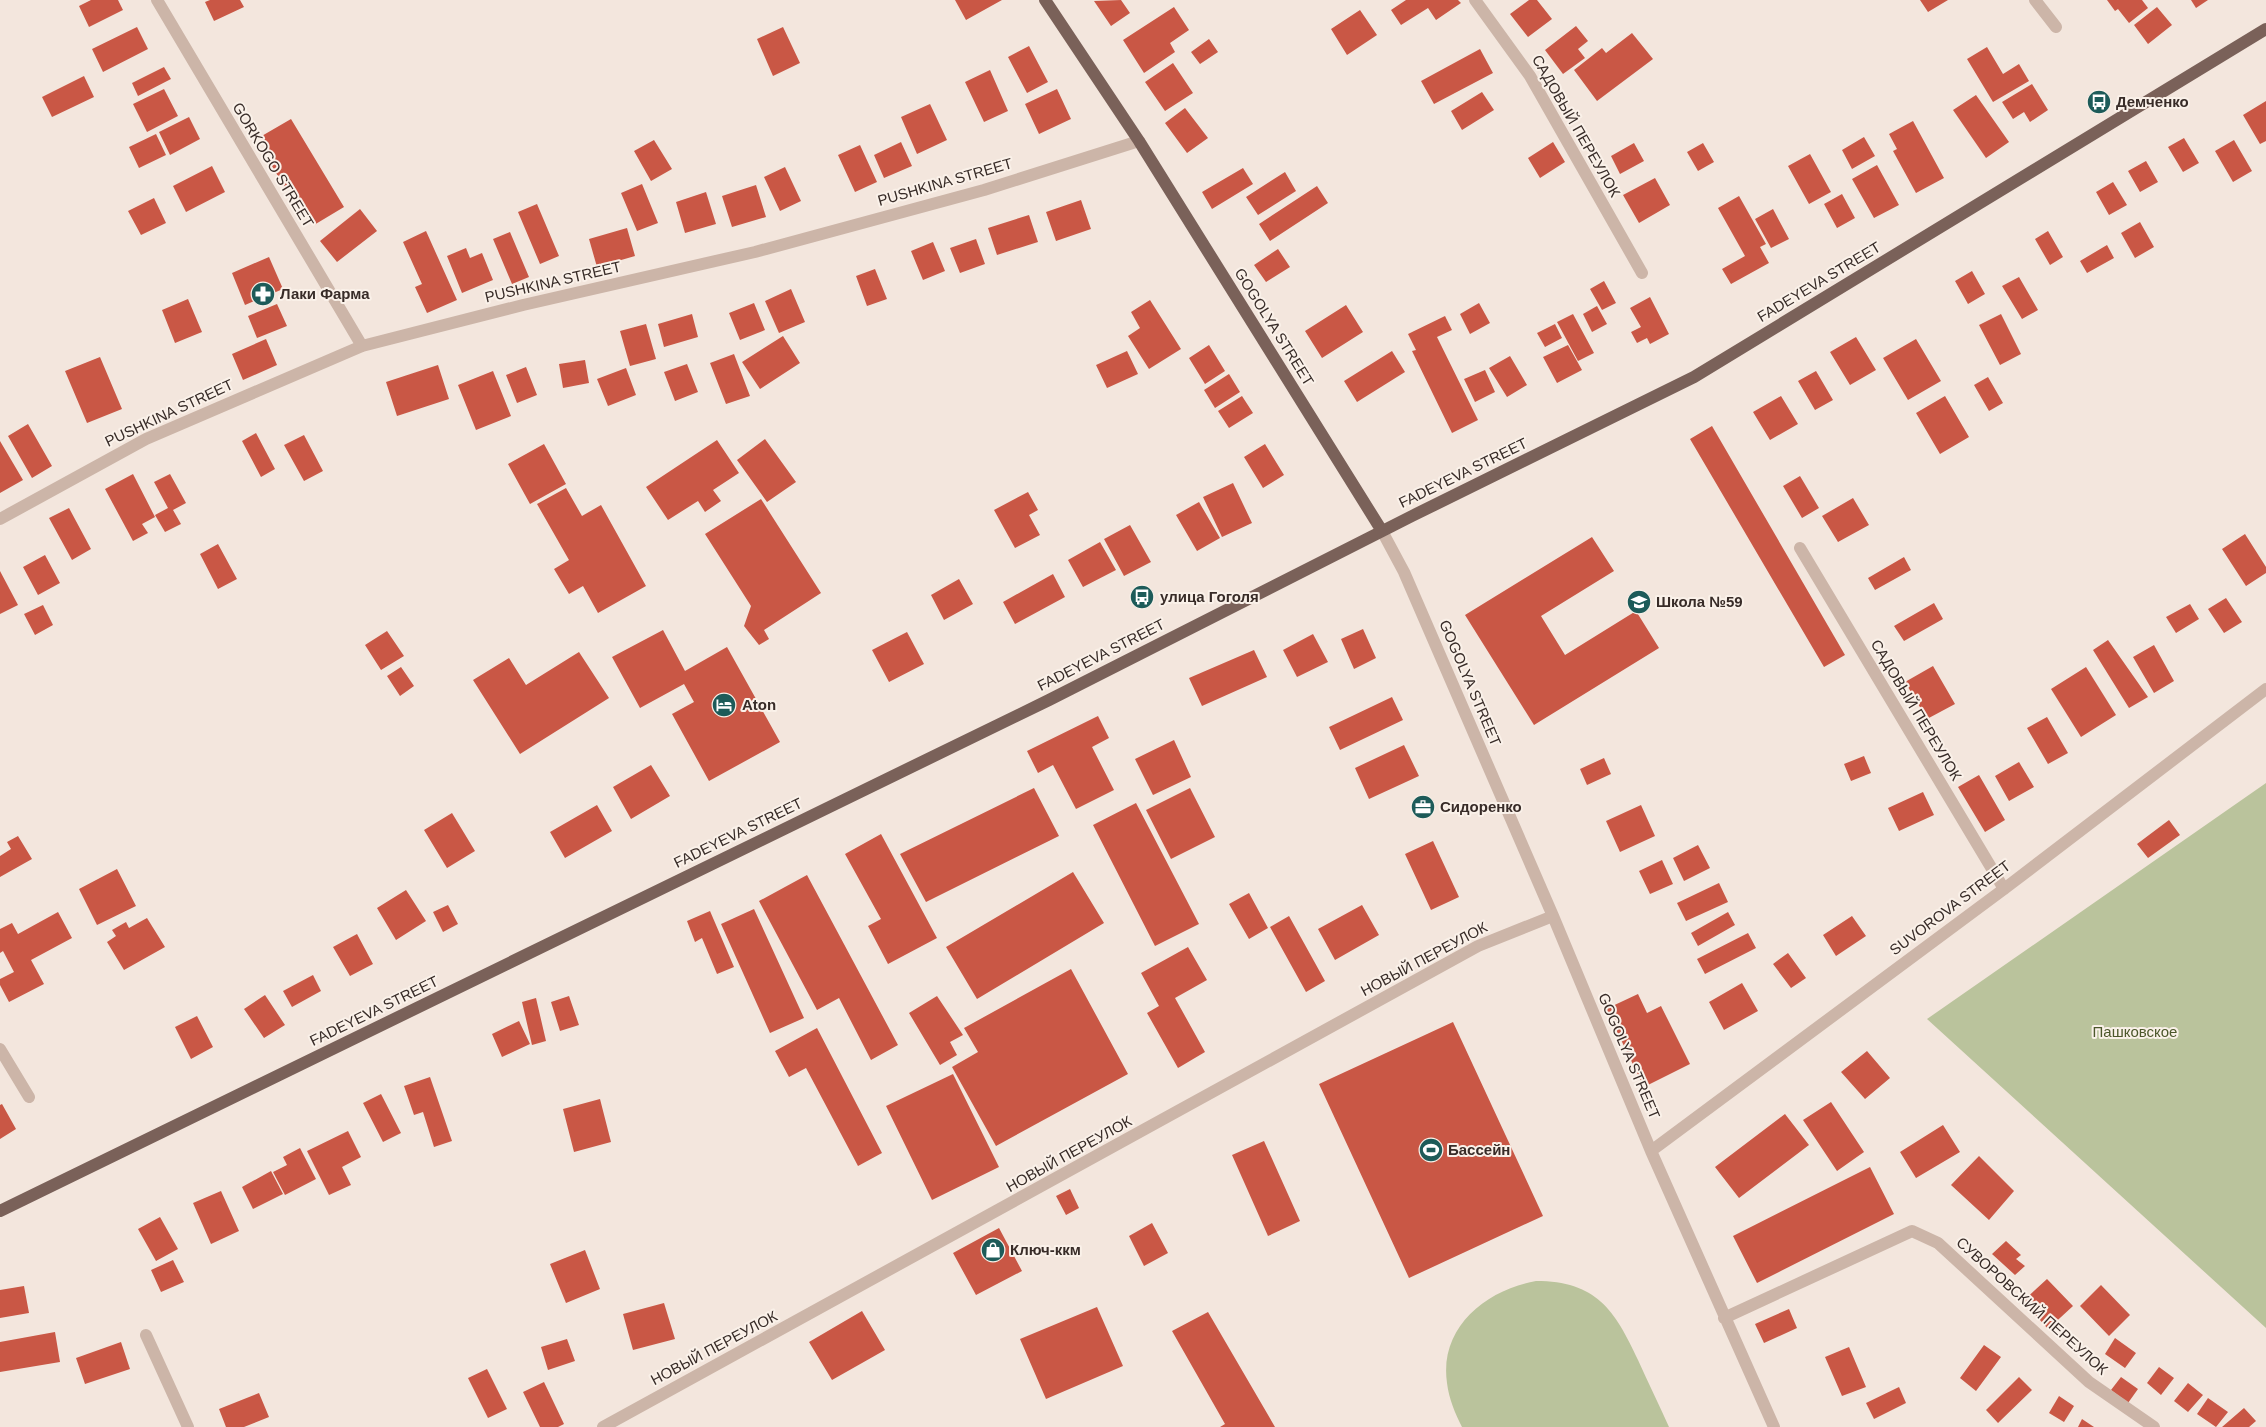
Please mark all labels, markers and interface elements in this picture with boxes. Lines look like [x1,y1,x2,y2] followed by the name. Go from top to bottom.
[1529,52,1624,200] street label: САДОВЫЙ ПЕРЕУЛОК
[2086,89,2112,115] bus stop icon: Демченко
[2116,93,2189,110] place label: Демченко
[229,99,317,230] street label: GORKOGO STREET
[876,154,1014,209] street label: PUSHKINA STREET
[1754,238,1883,325] street label: FADEYEVA STREET
[483,258,623,305] street label: PUSHKINA STREET
[1231,265,1317,389] street label: GOGOLYA STREET
[250,281,276,307] pharmacy icon: Лаки Фарма
[280,285,370,302] place label: Лаки Фарма
[102,375,235,450] street label: PUSHKINA STREET
[1396,434,1530,511] street label: FADEYEVA STREET
[1129,584,1155,610] bus stop icon: улица Гоголя
[1160,588,1259,605] place label: улица Гоголя
[1626,589,1652,615] school or university icon: Школа №59
[1656,593,1743,610] place label: Школа №59
[1034,615,1167,694] street label: FADEYEVA STREET
[1436,617,1505,748] street label: GOGOLYA STREET
[1868,636,1965,783] street label: САДОВЫЙ ПЕРЕУЛОК
[711,692,737,718] hotel icon: Aton
[742,696,776,713] place label: Aton
[671,794,805,871] street label: FADEYEVA STREET
[1410,794,1436,820] office icon: Сидоренко
[1440,798,1522,815] place label: Сидоренко
[1886,857,2013,958] street label: SUVOROVA STREET
[1358,918,1490,999] street label: НОВЫЙ ПЕРЕУЛОК
[307,972,441,1049] street label: FADEYEVA STREET
[1595,990,1664,1121] street label: GOGOLYA STREET
[2093,1023,2177,1040] park label: Пашковское
[1003,1112,1135,1195] street label: НОВЫЙ ПЕРЕУЛОК
[1418,1137,1444,1163] sports icon: Бассейн
[1448,1141,1510,1158] place label: Бассейн
[1953,1233,2112,1378] street label: СУВОРОВСКИЙ ПЕРЕУЛОК
[980,1237,1006,1263] shop icon: Ключ-ккм
[1010,1241,1081,1258] place label: Ключ-ккм
[648,1307,780,1388] street label: НОВЫЙ ПЕРЕУЛОК

